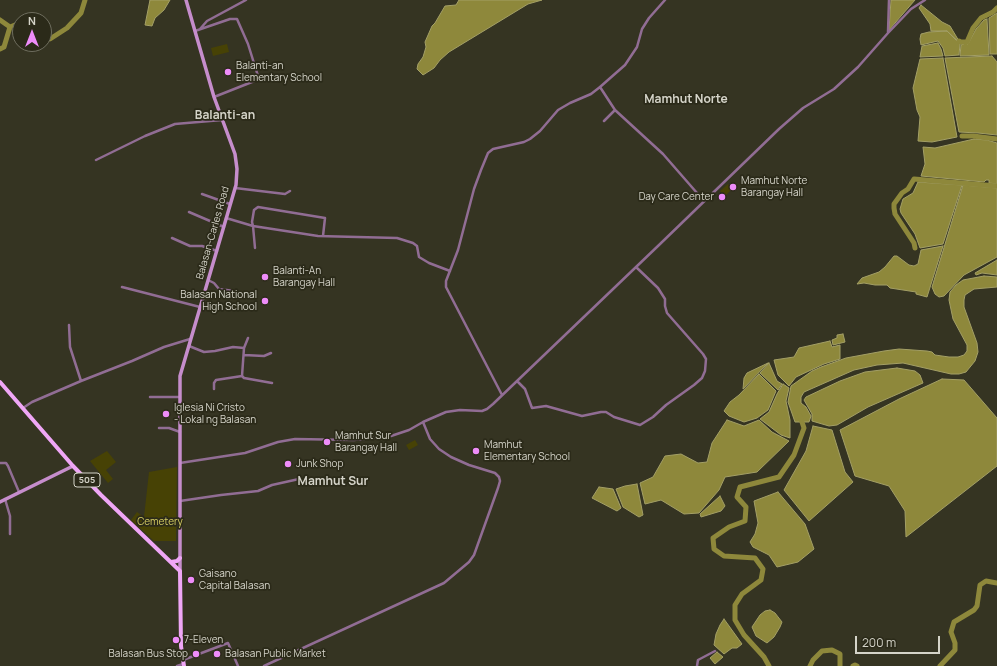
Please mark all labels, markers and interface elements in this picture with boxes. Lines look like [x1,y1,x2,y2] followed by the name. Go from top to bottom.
[12,12,52,52] north arrow
[28,13,36,28] text: N
[236,60,322,84] place label: Balanti-an Elementary School
[223,67,233,77] marker: Balanti-an Elementary School
[644,93,728,107] district label: Mamhut Norte
[195,109,255,123] district label: Balanti-an
[741,175,807,198] place label: Mamhut Norte Barangay Hall
[728,182,738,192] marker: Mamhut Norte Barangay Hall
[194,185,232,281] street label: Balasan-Carles Road
[639,191,714,203] place label: Day Care Center
[717,192,727,202] marker: Day Care Center
[273,265,335,288] place label: Balanti-An Barangay Hall
[260,272,270,282] marker: Balanti-An Barangay Hall
[180,289,257,312] place label: Balasan National High School
[260,296,270,306] marker: Balasan National High School
[174,402,256,426] place label: Iglesia Ni Cristo - Lokal ng Balasan
[161,409,171,419] marker: Iglesia Ni Cristo - Lokal ng Balasan
[335,430,397,454] place label: Mamhut Sur Barangay Hall
[322,437,332,447] marker: Mamhut Sur Barangay Hall
[484,439,570,462] place label: Mamhut Elementary School
[471,446,481,456] marker: Mamhut Elementary School
[296,458,343,470] place label: Junk Shop
[283,459,293,469] marker: Junk Shop
[74,473,100,487] road number: 505
[298,475,368,489] district label: Mamhut Sur
[137,516,183,528] park label: Cemetery
[199,568,270,592] place label: Gaisano Capital Balasan
[186,575,196,585] marker: Gaisano Capital Balasan
[857,628,942,654] scale bar
[184,634,223,646] place label: 7-Eleven
[862,634,896,651] text: 200 m
[171,635,181,645] marker: 7-Eleven
[109,648,188,660] place label: Balasan Bus Stop
[225,648,326,660] place label: Balasan Public Market
[191,649,201,659] marker: Balasan Bus Stop
[212,649,222,659] marker: Balasan Public Market

